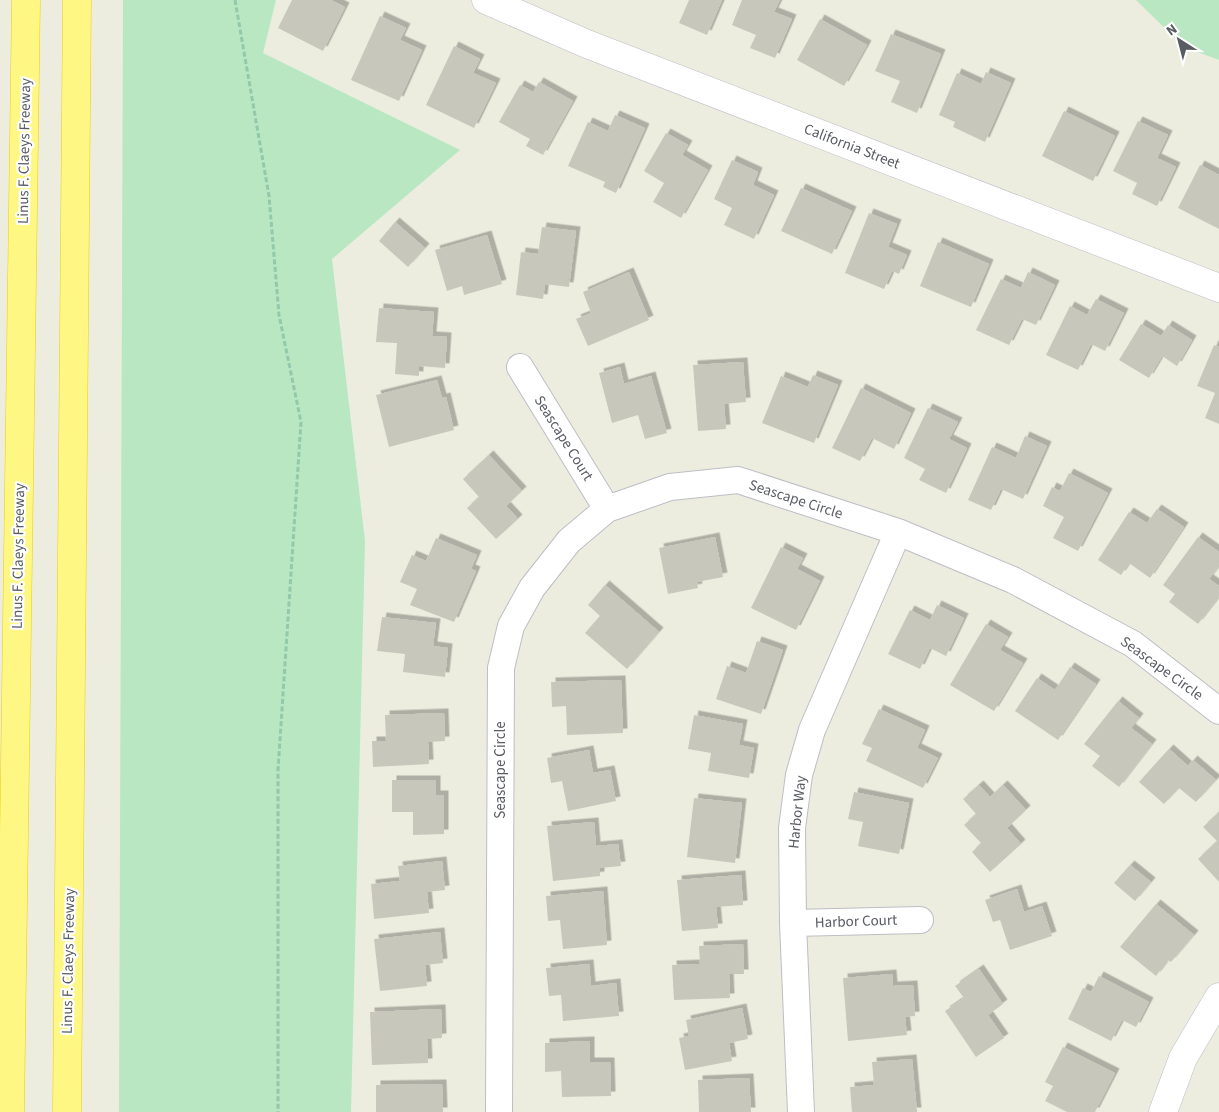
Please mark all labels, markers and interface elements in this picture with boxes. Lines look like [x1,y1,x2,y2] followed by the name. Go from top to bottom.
[1154,15,1204,65] north arrow
[1162,19,1182,41] text: N
[13,78,36,224] street label: Linus F. Claeys Freeway
[801,119,903,174] street label: California Street
[529,391,598,485] street label: Seascape Court
[746,474,845,525] street label: Seascape Circle
[7,483,30,629] street label: Linus F. Claeys Freeway
[1116,631,1207,706] street label: Seascape Circle
[490,721,511,819] street label: Seascape Circle
[783,775,812,850] street label: Harbor Way
[57,888,80,1034] street label: Linus F. Claeys Freeway
[815,910,898,933] street label: Harbor Court

